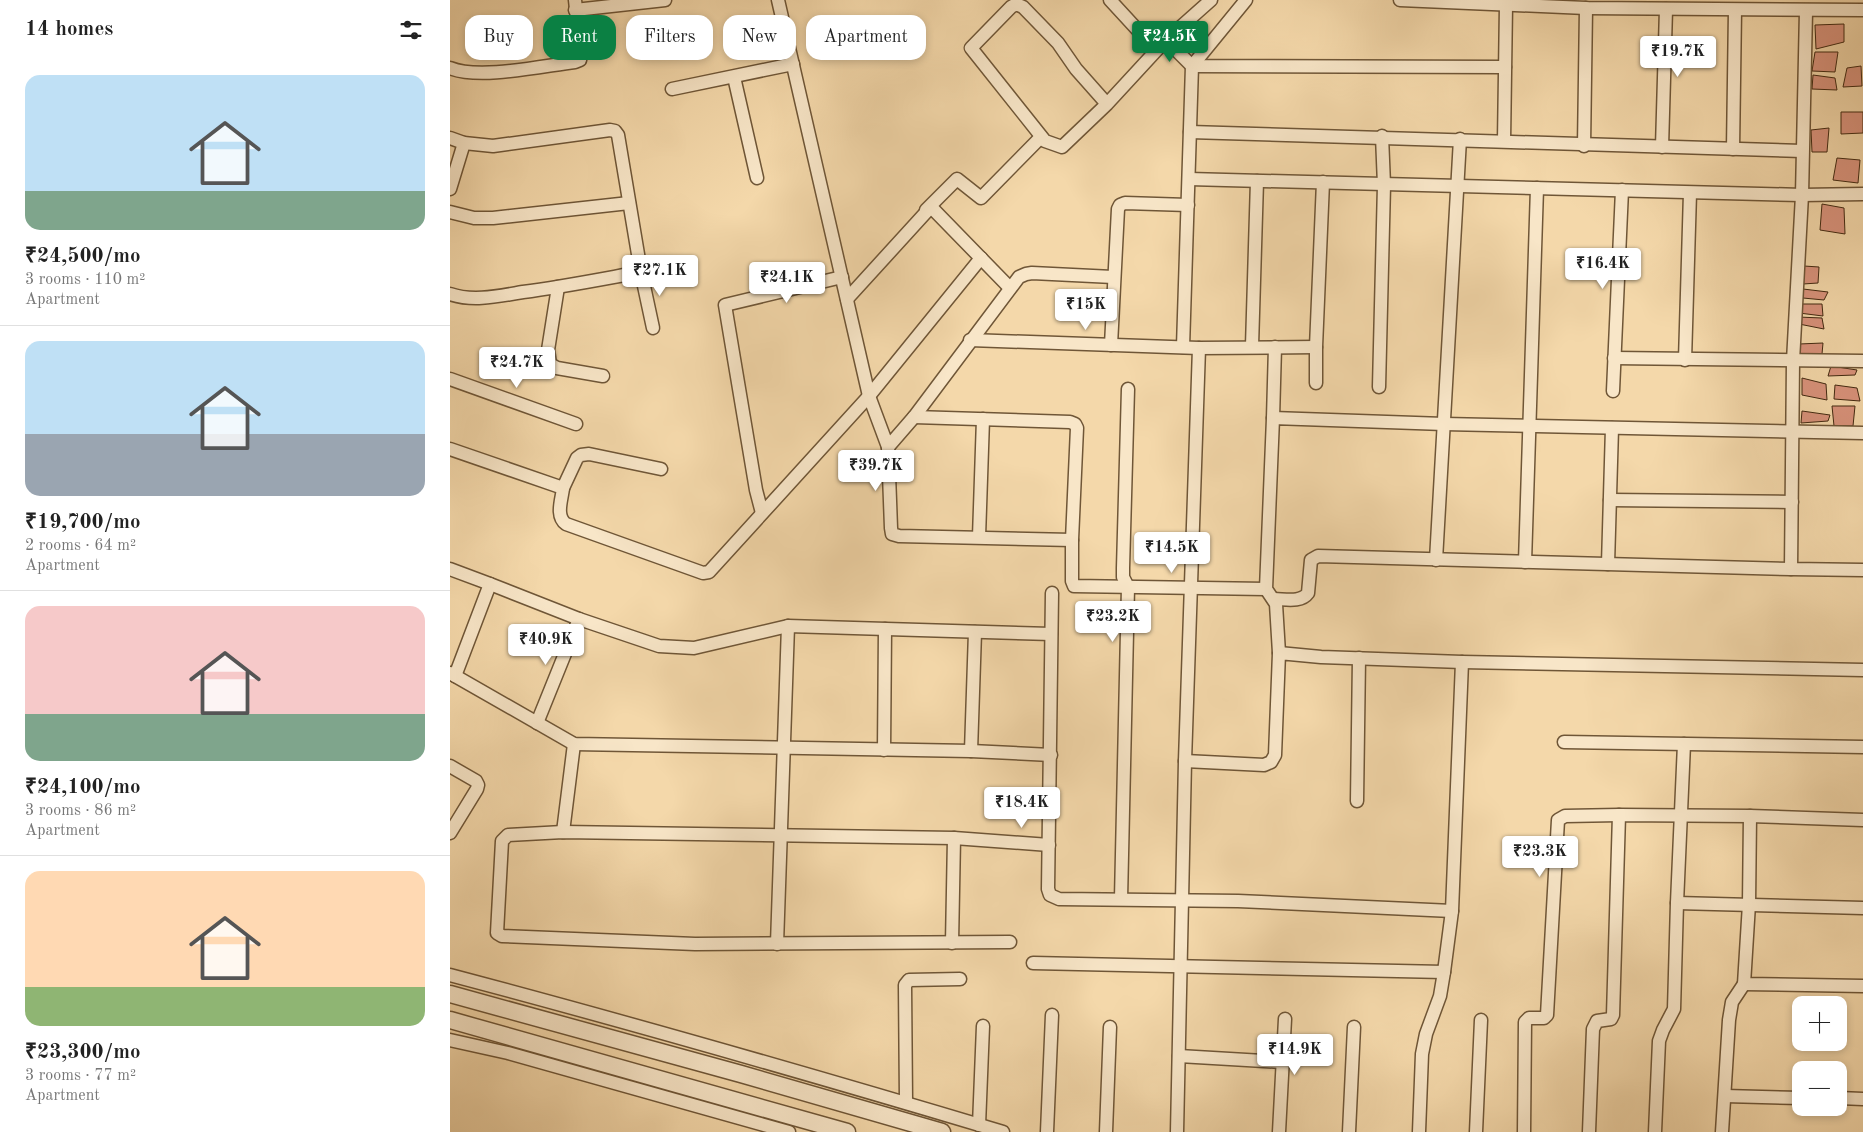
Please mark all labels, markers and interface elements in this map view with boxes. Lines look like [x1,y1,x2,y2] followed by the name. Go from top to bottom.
[465,15,533,60] chip: Buy
[543,15,616,60] chip: Rent
[626,15,713,60] chip: Filters
[723,15,796,60] chip: New
[806,15,926,60] chip: Apartment
[397,16,425,44] icon: filters
[25,19,113,40] text: 14 homes
[1129,20,1211,63] pin: ₹24.5K
[1143,29,1197,45] text: ₹24.5K
[1637,36,1719,78] pin: ₹19.7K
[1651,44,1705,60] text: ₹19.7K
[180,108,270,198] icon: home
[25,246,141,267] text: ₹24,500/mo
[1562,248,1644,290] pin: ₹16.4K
[619,254,701,297] pin: ₹27.1K
[1576,256,1630,272] text: ₹16.4K
[746,262,828,304] pin: ₹24.1K
[633,263,687,279] text: ₹27.1K
[760,270,814,286] text: ₹24.1K
[25,272,145,288] text: 3 rooms · 110 m²
[1056,288,1116,331] pin: ₹15K
[25,292,100,308] text: Apartment
[1066,297,1106,313] text: ₹15K
[476,346,558,389] pin: ₹24.7K
[490,355,544,371] text: ₹24.7K
[180,373,270,463] icon: home
[835,450,917,492] pin: ₹39.7K
[849,458,903,474] text: ₹39.7K
[25,512,141,533] text: ₹19,700/mo
[1131,532,1213,574] pin: ₹14.5K
[25,538,136,554] text: 2 rooms · 64 m²
[1145,540,1199,556] text: ₹14.5K
[25,558,100,574] text: Apartment
[1072,600,1154,643] pin: ₹23.2K
[1086,609,1140,625] text: ₹23.2K
[505,624,587,666] pin: ₹40.9K
[519,632,573,648] text: ₹40.9K
[180,638,270,728] icon: home
[25,777,141,798] text: ₹24,100/mo
[981,786,1063,829] pin: ₹18.4K
[995,795,1049,811] text: ₹18.4K
[25,803,136,819] text: 3 rooms · 86 m²
[25,823,100,839] text: Apartment
[1499,836,1581,878] pin: ₹23.3K
[1513,844,1567,860] text: ₹23.3K
[180,903,270,993] icon: home
[1792,996,1847,1116] map controls
[1792,996,1847,1051] button: +
[1254,1034,1336,1076] pin: ₹14.9K
[25,1042,141,1063] text: ₹23,300/mo
[1268,1042,1322,1058] text: ₹14.9K
[1792,1061,1847,1116] button: −
[25,1068,136,1084] text: 3 rooms · 77 m²
[25,1088,100,1104] text: Apartment

